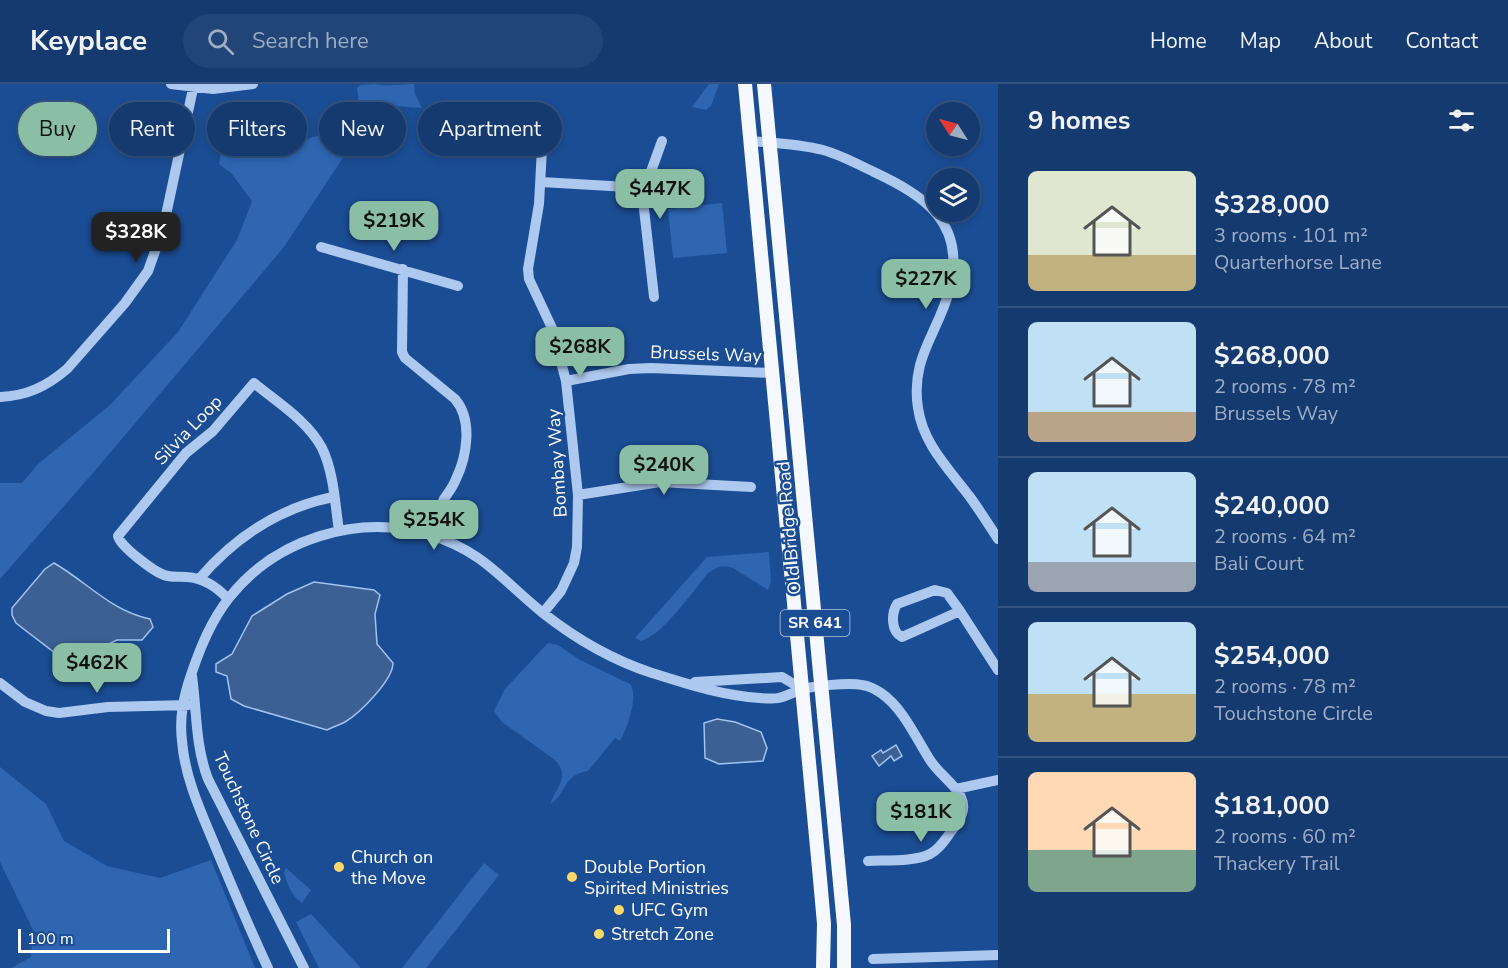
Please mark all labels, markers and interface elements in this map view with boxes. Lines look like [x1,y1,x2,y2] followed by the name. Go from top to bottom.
[183,14,603,68] search box
[30,22,147,60] text: Keyplace
[204,25,237,58] icon: search
[252,26,369,56] text: Search here
[1150,27,1207,55] text: Home
[1240,27,1281,55] text: Map
[1314,27,1372,55] text: About
[1405,27,1478,55] text: Contact
[18,102,97,156] chip: Buy
[109,102,195,156] chip: Rent
[207,102,307,156] chip: Filters
[319,102,406,156] chip: New
[418,102,562,156] chip: Apartment
[926,102,980,156] north arrow
[926,102,980,222] map controls
[1028,103,1130,138] text: 9 homes
[1445,104,1478,137] icon: filters
[926,168,980,222] button: layers
[618,169,702,220] pin: $447K
[629,175,691,202] text: $447K
[1214,187,1330,222] text: $328,000
[1076,195,1148,267] icon: home
[352,201,436,252] pin: $219K
[363,207,425,234] text: $219K
[94,212,178,263] pin: $328K
[105,218,167,245] text: $328K
[1214,222,1368,249] text: 3 rooms · 101 m²
[1214,249,1382,276] text: Quarterhorse Lane
[884,259,968,310] pin: $227K
[895,265,957,292] text: $227K
[538,327,622,378] pin: $268K
[549,333,611,360] text: $268K
[1214,338,1330,373] text: $268,000
[650,340,763,368] street label: Brussels Way
[1076,346,1148,418] icon: home
[1214,373,1356,400] text: 2 rooms · 78 m²
[149,390,227,470] street label: Silvia Loop
[1214,400,1338,427] text: Brussels Way
[541,407,573,518] street label: Bombay Way
[622,445,706,496] pin: $240K
[633,451,695,478] text: $240K
[771,460,807,596] street label: Old Bridge Road
[1214,488,1330,523] text: $240,000
[1076,496,1148,568] icon: home
[392,500,476,551] pin: $254K
[403,506,465,533] text: $254K
[1214,523,1356,550] text: 2 rooms · 64 m²
[1214,550,1304,577] text: Bali Court
[780,610,850,636] road number: SR 641
[1214,638,1330,673] text: $254,000
[55,643,139,694] pin: $462K
[1076,646,1148,718] icon: home
[66,649,128,676] text: $462K
[1214,673,1356,700] text: 2 rooms · 78 m²
[1214,700,1373,727] text: Touchstone Circle
[208,748,290,888] street label: Touchstone Circle
[1214,788,1330,823] text: $181,000
[879,792,963,843] pin: $181K
[1076,796,1148,868] icon: home
[890,798,952,825] text: $181K
[1214,823,1356,850] text: 2 rooms · 60 m²
[351,845,433,890] place label: Church on the Move
[1214,850,1340,877] text: Thackery Trail
[584,855,729,900] place label: Double Portion Spirited Ministries
[332,860,346,874] marker: Church on the Move
[565,870,579,884] marker: Double Portion Spirited Ministries
[631,898,708,922] place label: UFC Gym
[612,903,626,917] marker: UFC Gym
[611,922,714,946] place label: Stretch Zone
[18,926,170,954] scale bar
[592,927,606,941] marker: Stretch Zone
[27,928,74,950] text: 100 m

